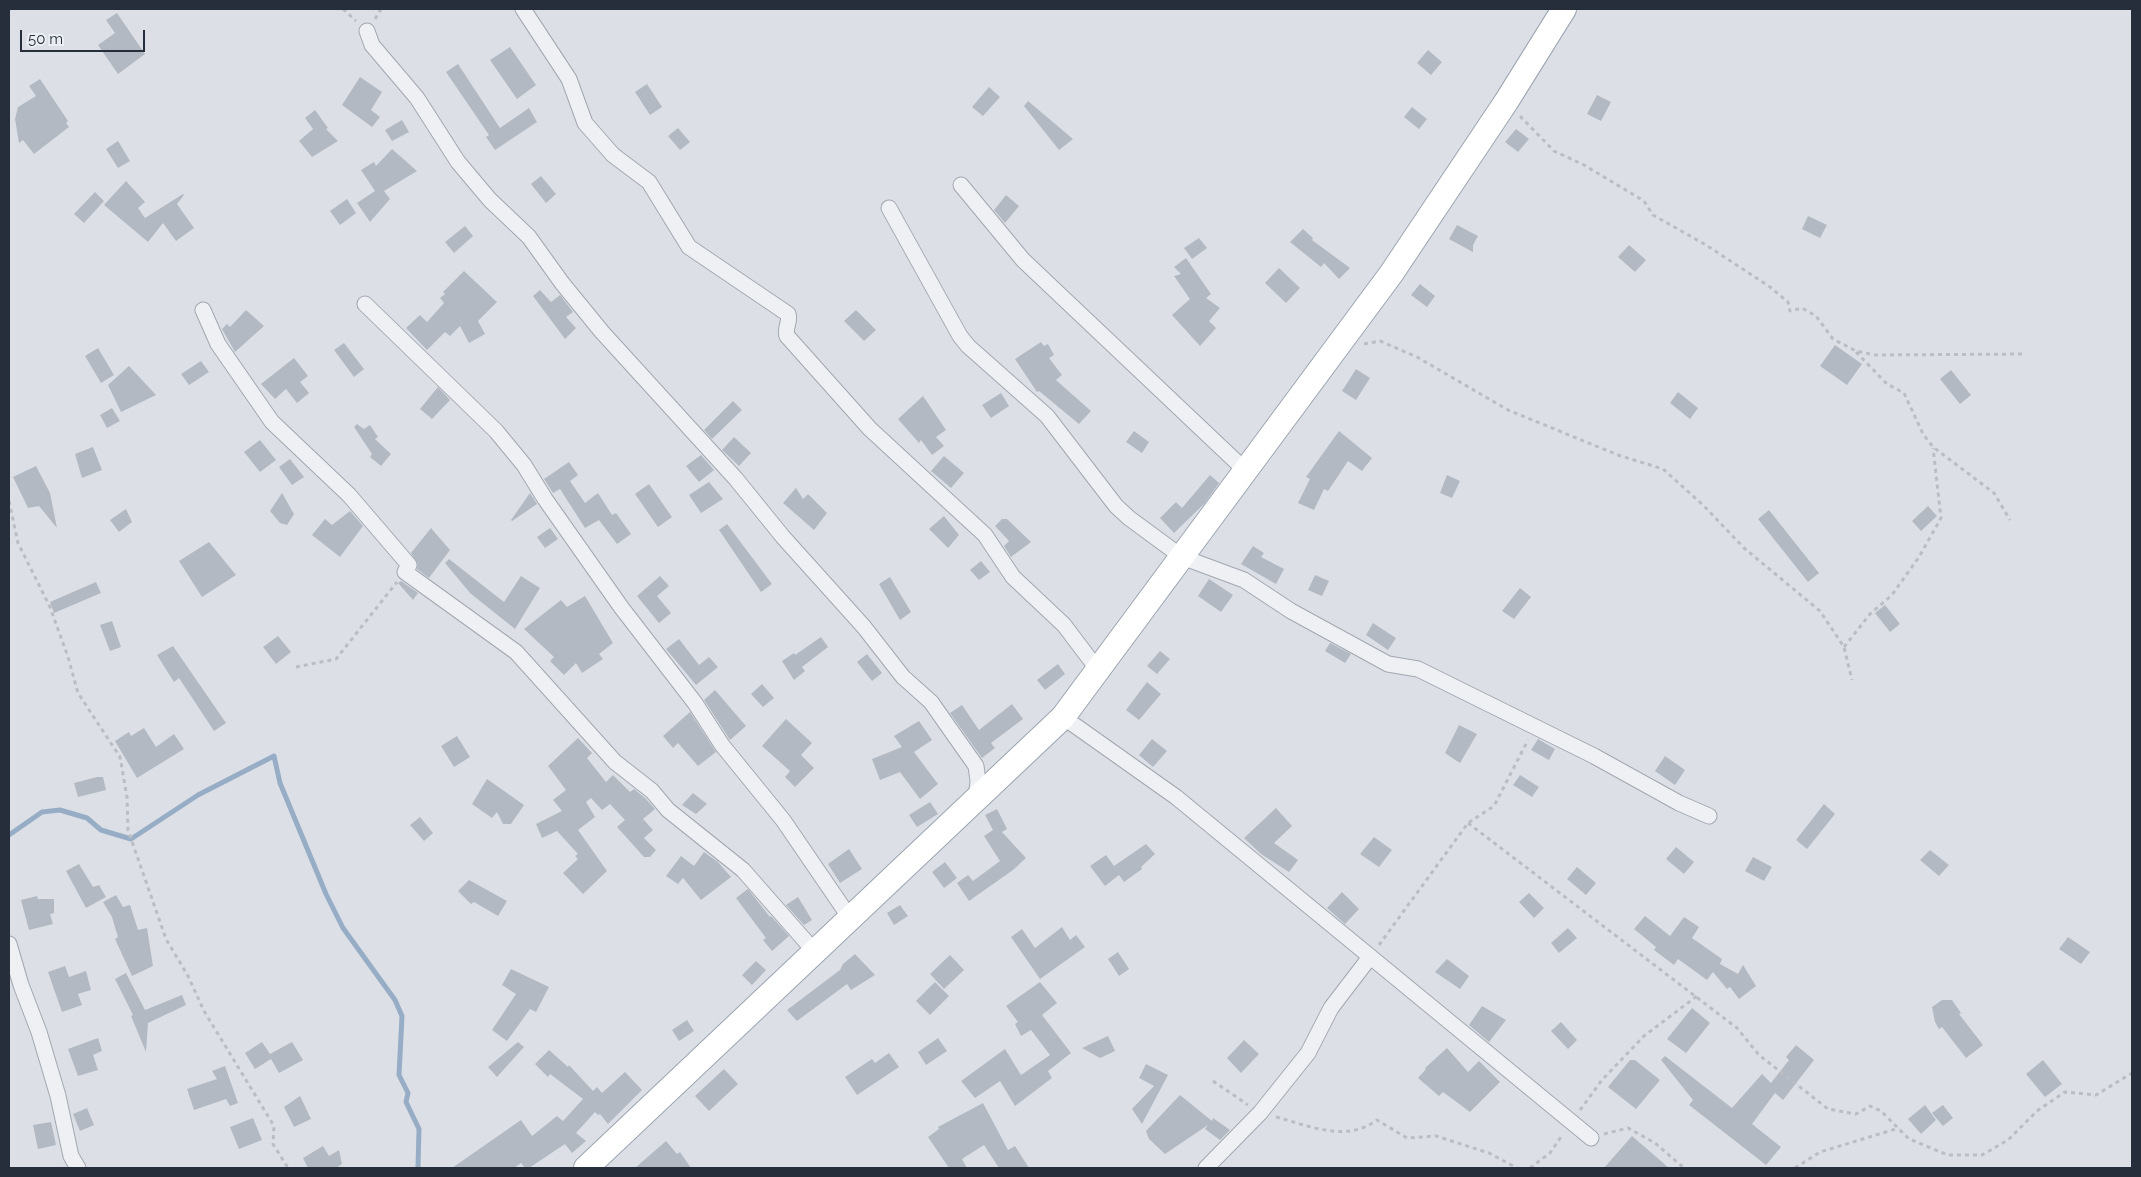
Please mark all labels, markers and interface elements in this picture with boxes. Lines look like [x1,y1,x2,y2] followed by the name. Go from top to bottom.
[22,20,148,52] scale bar
[28,30,63,48] text: 50 m

